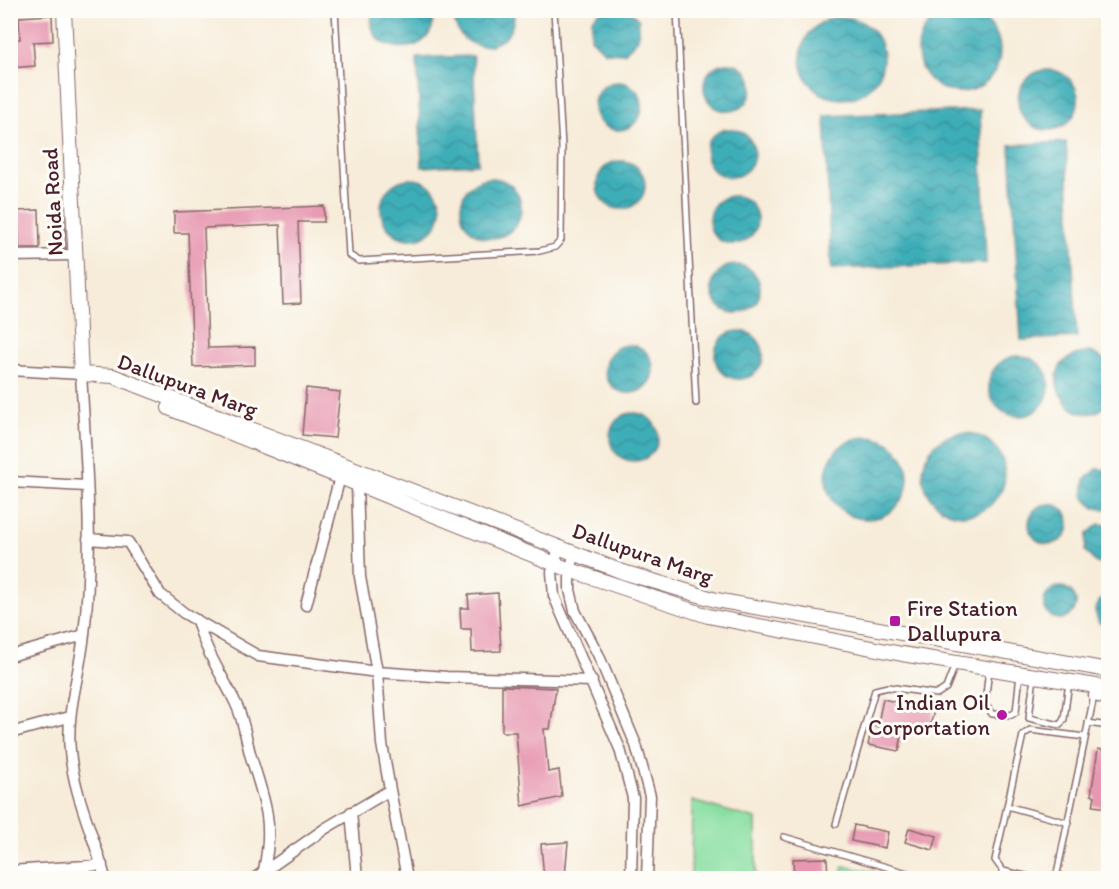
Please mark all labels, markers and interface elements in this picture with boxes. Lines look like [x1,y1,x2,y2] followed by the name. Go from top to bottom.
[36,147,69,256] street label: Noida Road
[114,348,262,424] street label: Dallupura Marg
[569,517,717,590] street label: Dallupura Marg
[907,595,1018,647] place label: Fire Station Dallupura
[888,614,902,628] marker: Fire Station Dallupura
[868,689,991,741] place label: Indian Oil Corportation
[995,708,1009,722] marker: Indian Oil Corportation

